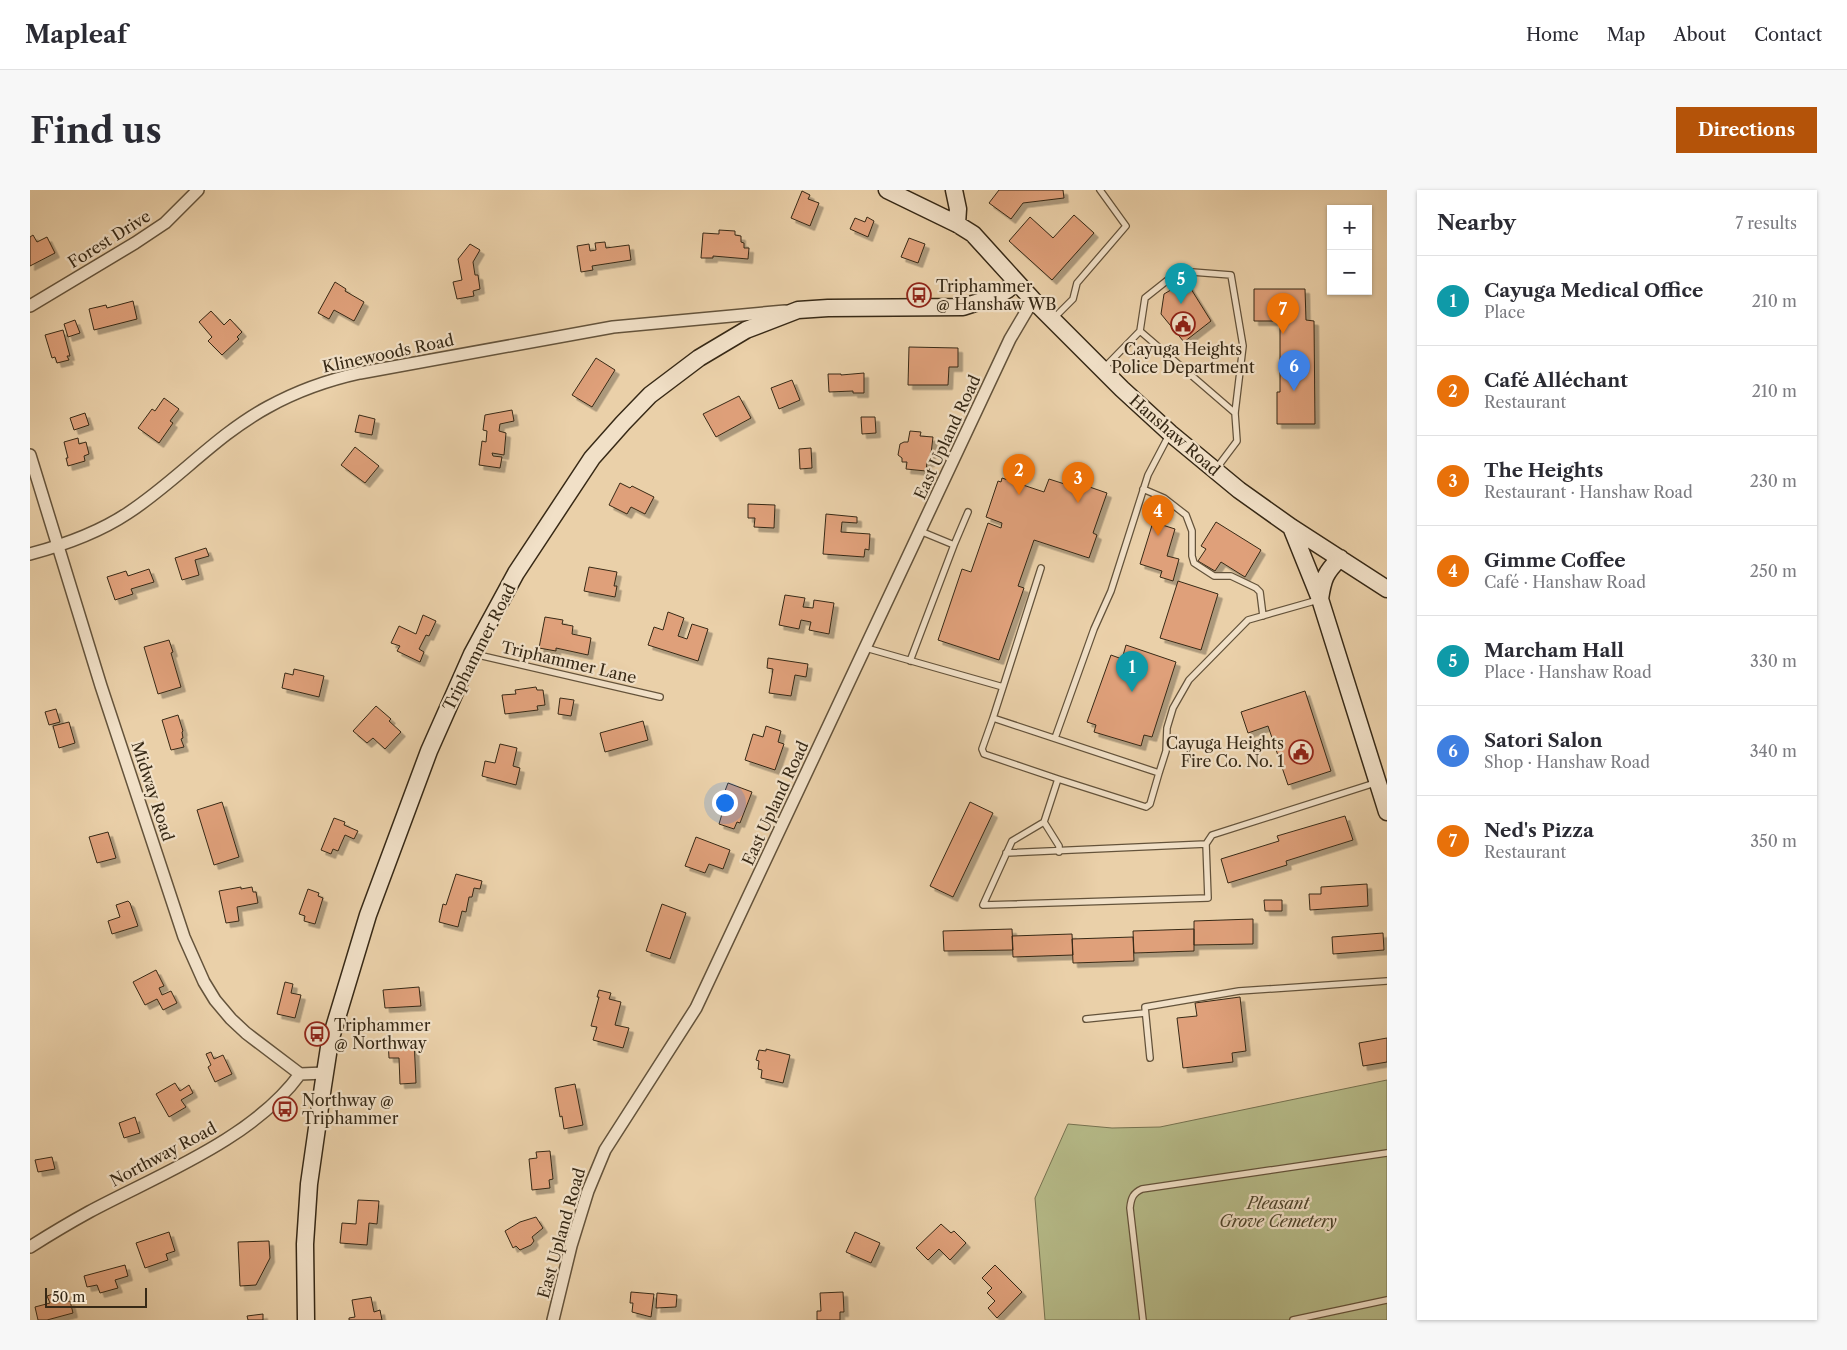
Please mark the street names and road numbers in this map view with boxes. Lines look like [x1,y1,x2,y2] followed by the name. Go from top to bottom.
[64,206,154,272] street label: Forest Drive
[320,329,456,377] street label: Klinewoods Road
[909,371,985,502] street label: East Upland Road
[1126,390,1225,480] street label: Hanshaw Road
[438,580,520,714] street label: Triphammer Road
[499,637,639,687] street label: Triphammer Lane
[737,737,813,868] street label: East Upland Road
[127,739,179,844] street label: Midway Road
[106,1117,220,1190] street label: Northway Road
[533,1165,589,1301] street label: East Upland Road

